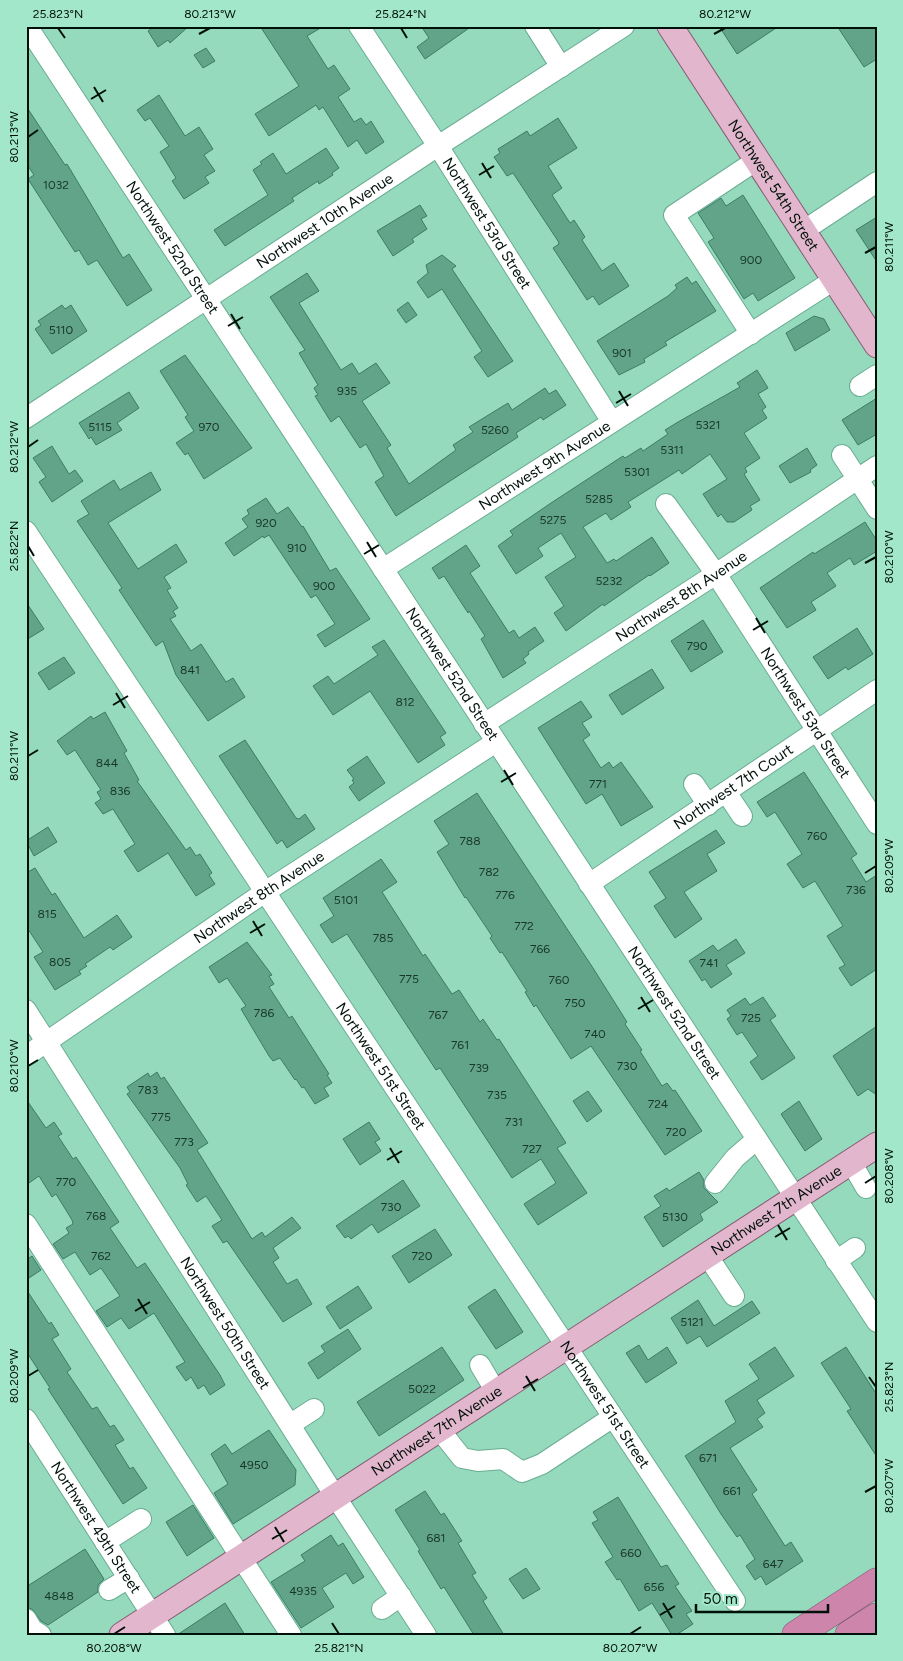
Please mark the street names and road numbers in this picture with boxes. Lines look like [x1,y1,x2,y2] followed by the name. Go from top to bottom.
[724,116,823,255] street label: Northwest 54th Street
[439,154,535,293] street label: Northwest 53rd Street
[253,169,396,272] street label: Northwest 10th Avenue
[122,178,223,318] street label: Northwest 52nd Street
[476,417,614,514] street label: Northwest 9th Avenue
[612,547,750,646] street label: Northwest 8th Avenue
[402,604,502,744] street label: Northwest 52nd Street
[757,644,854,782] street label: Northwest 53rd Street
[670,740,797,833] street label: Northwest 7th Court
[190,847,328,947] street label: Northwest 8th Avenue
[624,943,724,1083] street label: Northwest 52nd Street
[332,999,429,1133] street label: Northwest 51st Street
[708,1161,845,1259] street label: Northwest 7th Avenue
[176,1253,274,1393] street label: Northwest 50th Street
[556,1338,654,1472] street label: Northwest 51st Street
[368,1382,505,1480] street label: Northwest 7th Avenue
[47,1458,145,1597] street label: Northwest 49th Street

